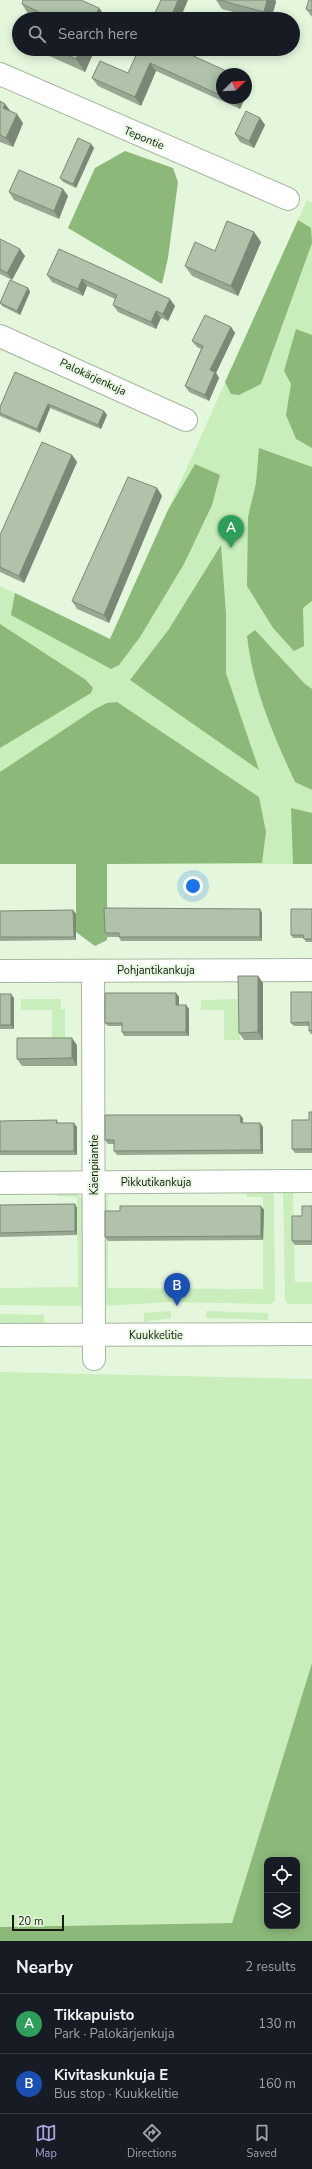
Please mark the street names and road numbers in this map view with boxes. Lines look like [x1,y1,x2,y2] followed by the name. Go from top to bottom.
[121,123,167,153] street label: Tepontie
[57,355,129,399] street label: Palokärjenkuja
[117,963,195,978] street label: Pohjantikankuja
[87,1135,102,1195] street label: Käenpiiantie
[121,1175,192,1190] street label: Pikkutikankuja
[129,1328,183,1343] street label: Kuukkelitie

